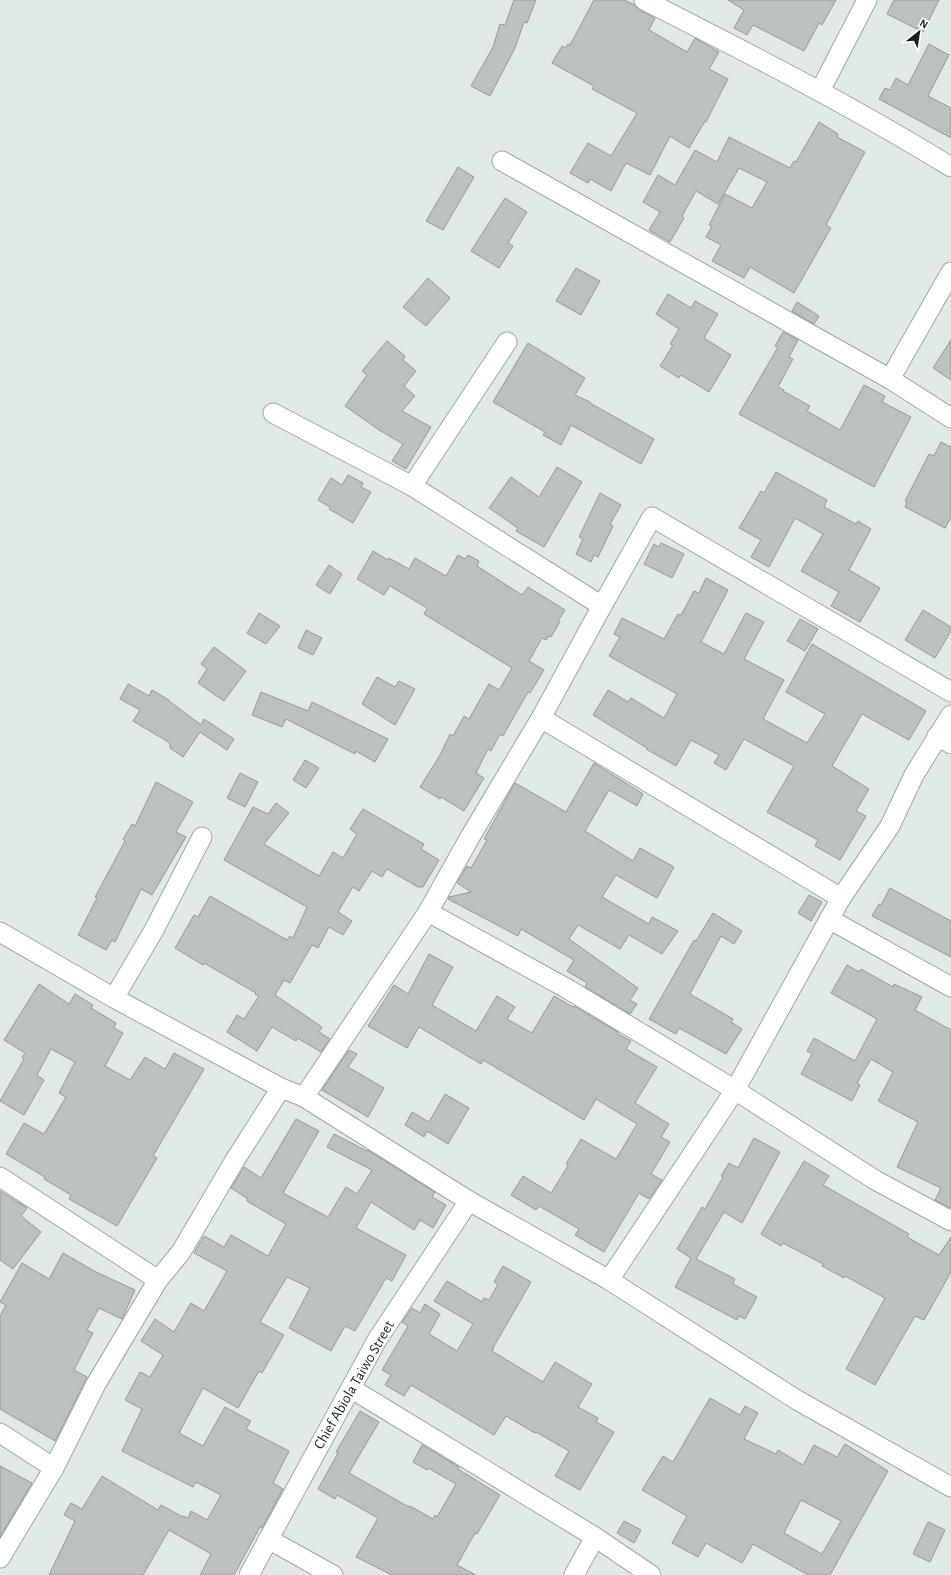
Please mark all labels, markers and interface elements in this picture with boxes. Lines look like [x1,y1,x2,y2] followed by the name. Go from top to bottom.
[899,12,939,52] north arrow
[918,17,930,30] text: N
[311,1318,397,1452] street label: Chief Abiola Taiwo Street

